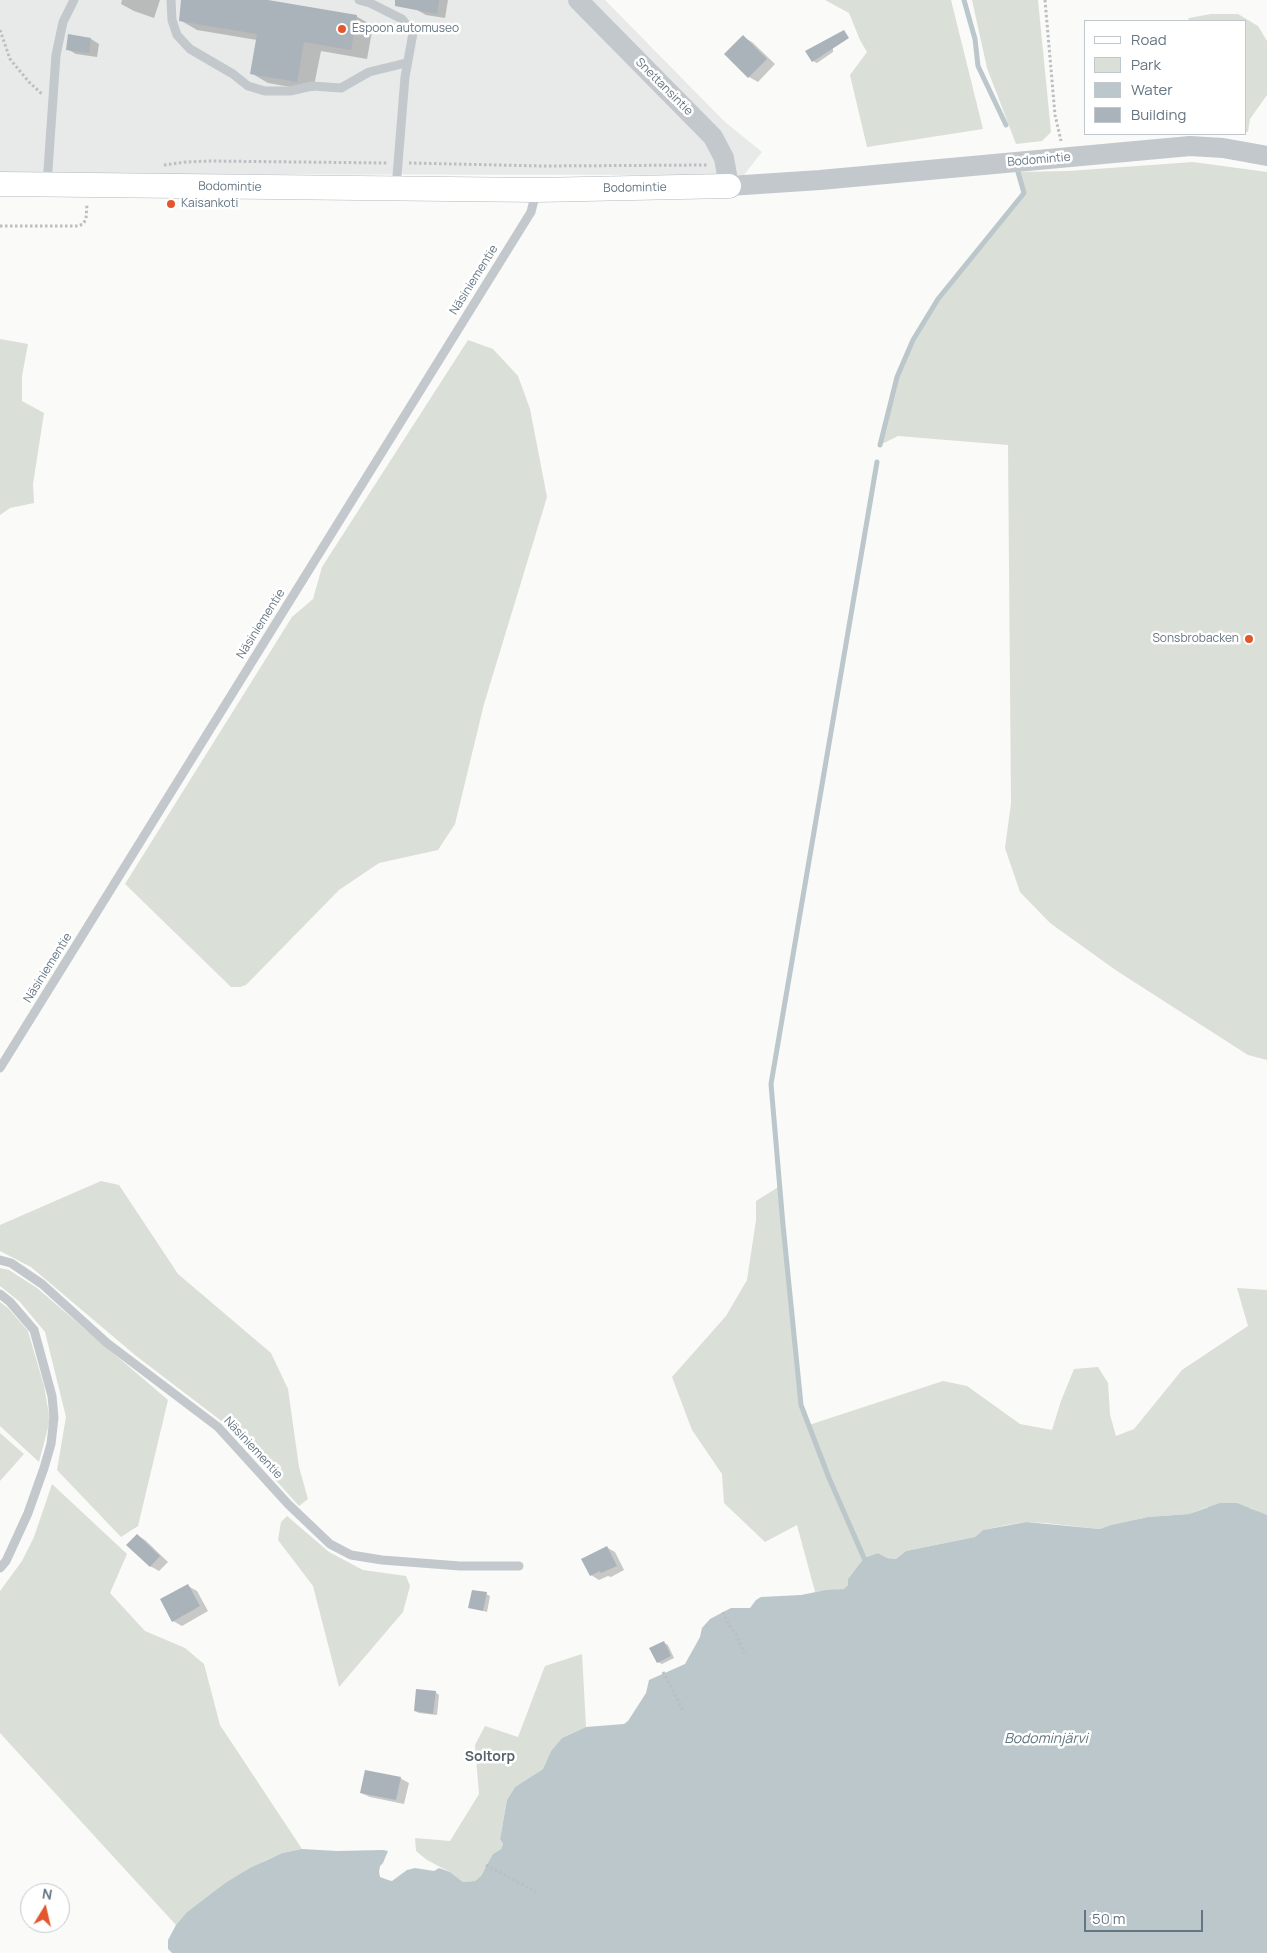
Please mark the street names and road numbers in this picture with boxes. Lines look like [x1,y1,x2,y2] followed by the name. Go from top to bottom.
[632,55,696,119] street label: Snettansintie
[1007,150,1071,170] street label: Bodomintie
[198,179,262,195] street label: Bodomintie
[603,180,667,196] street label: Bodomintie
[447,242,501,318] street label: Näsiniementie
[234,586,288,662] street label: Näsiniementie
[21,930,75,1006] street label: Näsiniementie
[221,1414,285,1482] street label: Näsiniementie

